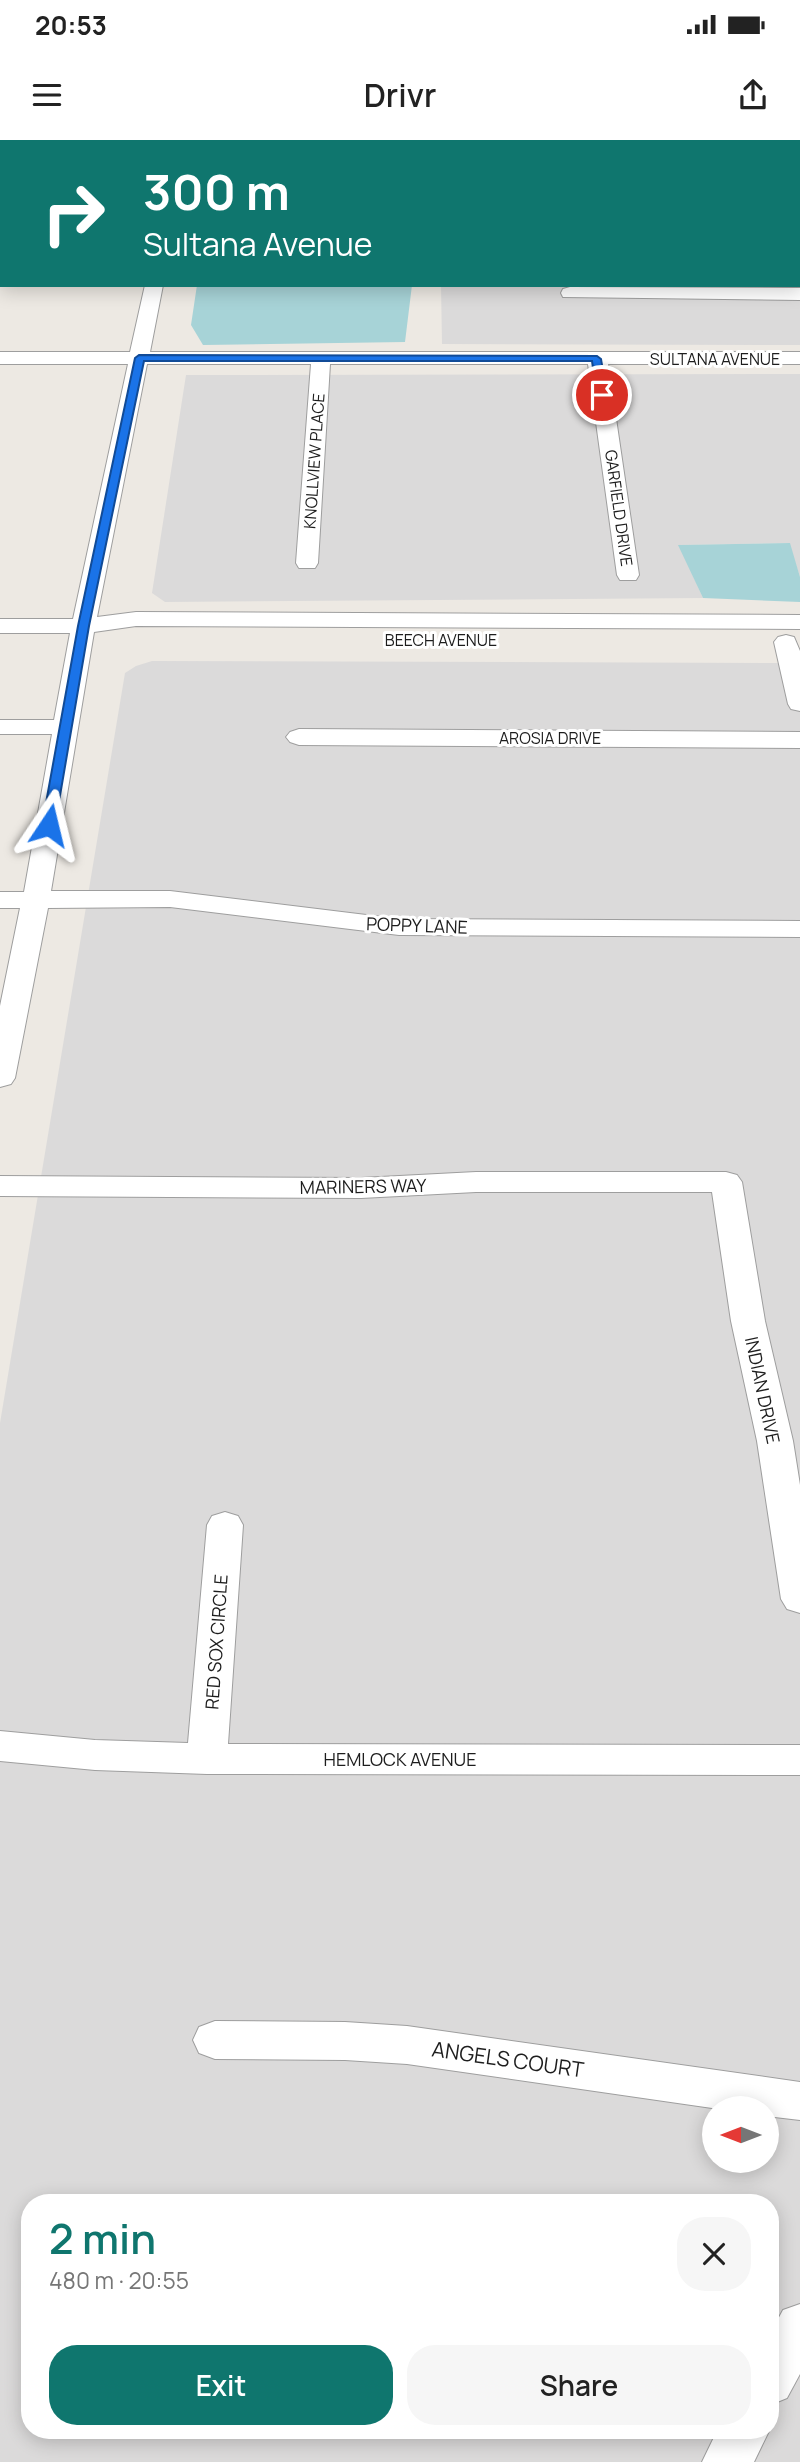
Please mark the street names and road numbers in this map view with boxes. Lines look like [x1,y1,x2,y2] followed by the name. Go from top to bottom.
[650,348,780,370] street label: SULTANA AVENUE
[298,392,330,530] street label: KNOLLVIEW PLACE
[600,448,638,568] street label: GARFIELD DRIVE
[385,629,497,651] street label: BEECH AVENUE
[499,727,601,749] street label: AROSIA DRIVE
[366,911,468,939] street label: POPPY LANE
[299,1173,428,1199] street label: MARINERS WAY
[740,1334,786,1446] street label: INDIAN DRIVE
[199,1574,233,1710] street label: RED SOX CIRCLE
[324,1747,476,1771] street label: HEMLOCK AVENUE
[430,2034,586,2084] street label: ANGELS COURT

